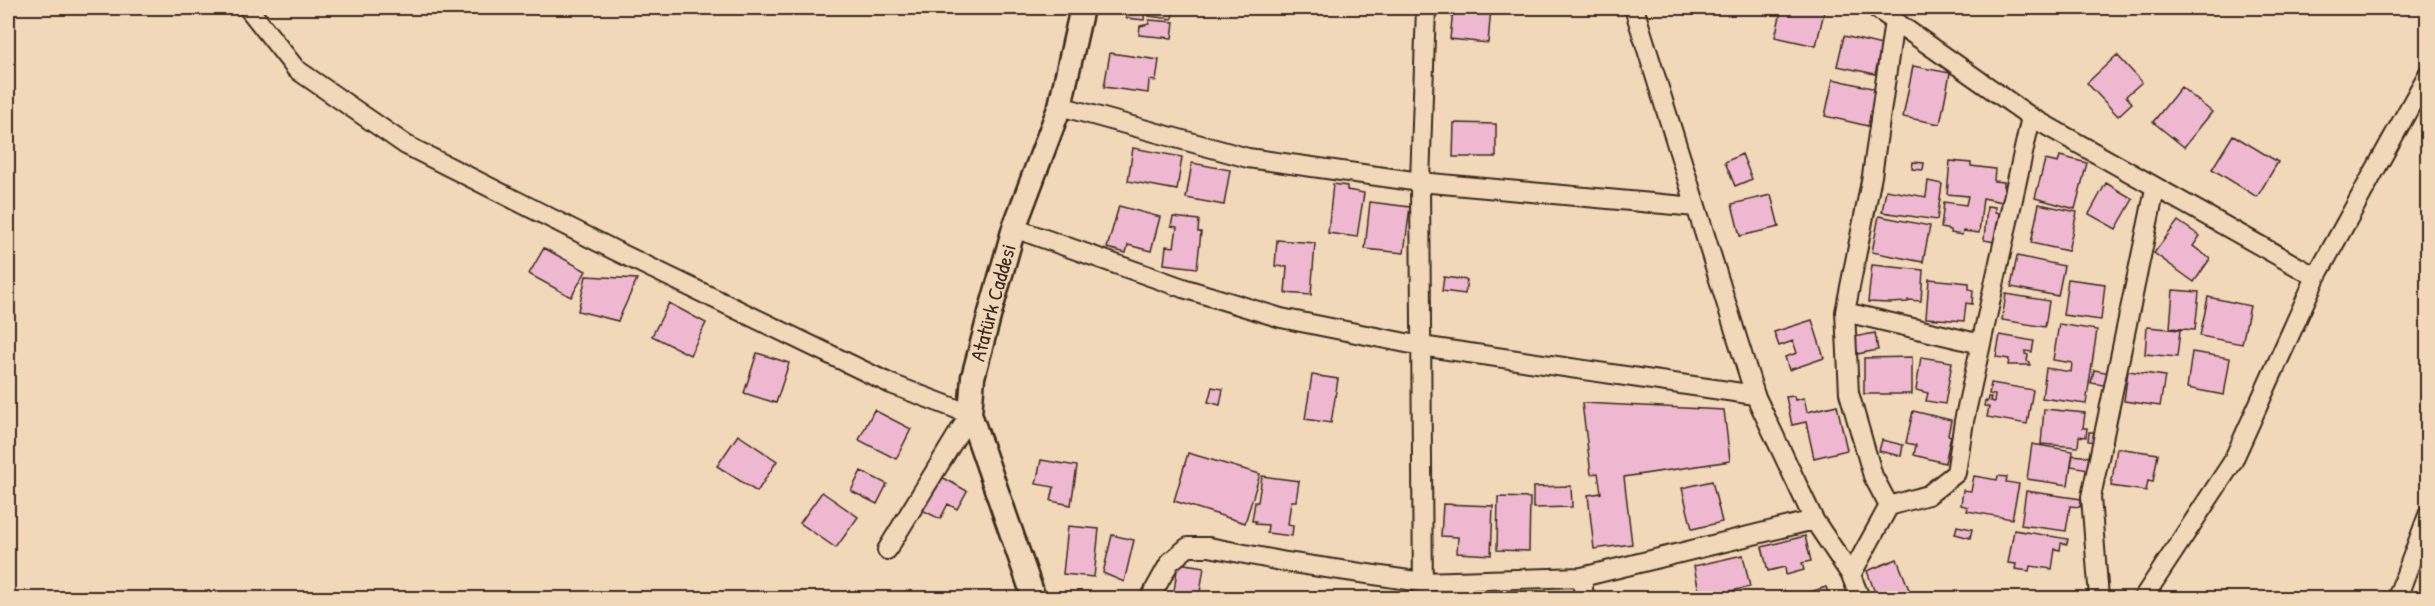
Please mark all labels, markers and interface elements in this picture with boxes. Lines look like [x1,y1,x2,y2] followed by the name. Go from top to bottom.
[963,241,1023,364] street label: Atatürk Caddesi

